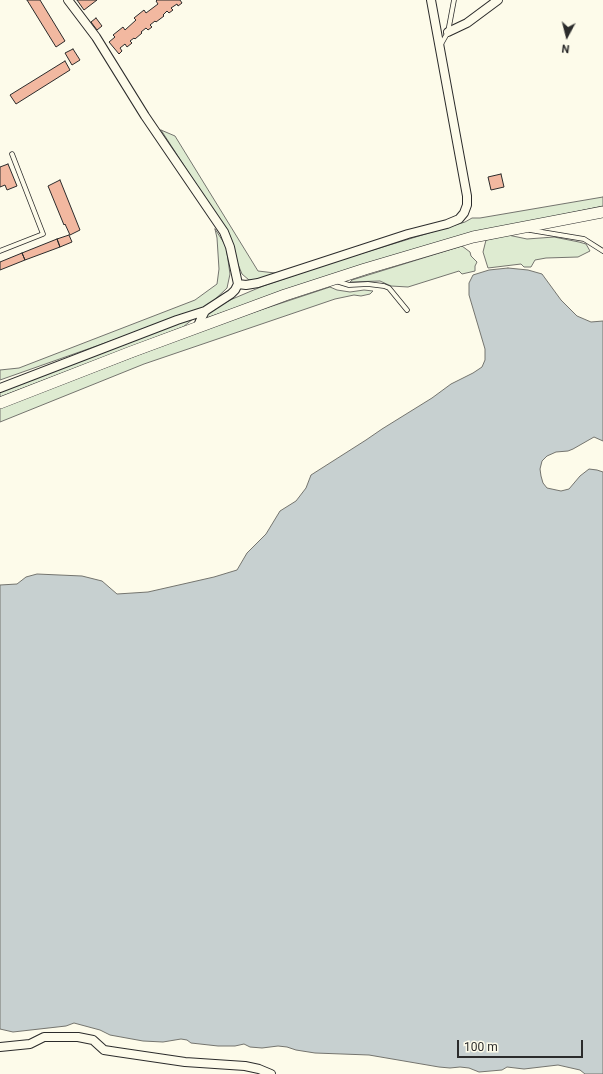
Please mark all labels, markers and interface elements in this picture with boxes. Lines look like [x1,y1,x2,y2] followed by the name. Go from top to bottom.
[547,16,587,56] north arrow
[561,41,570,55] text: N
[459,1032,585,1058] scale bar
[464,1040,498,1054] text: 100 m

